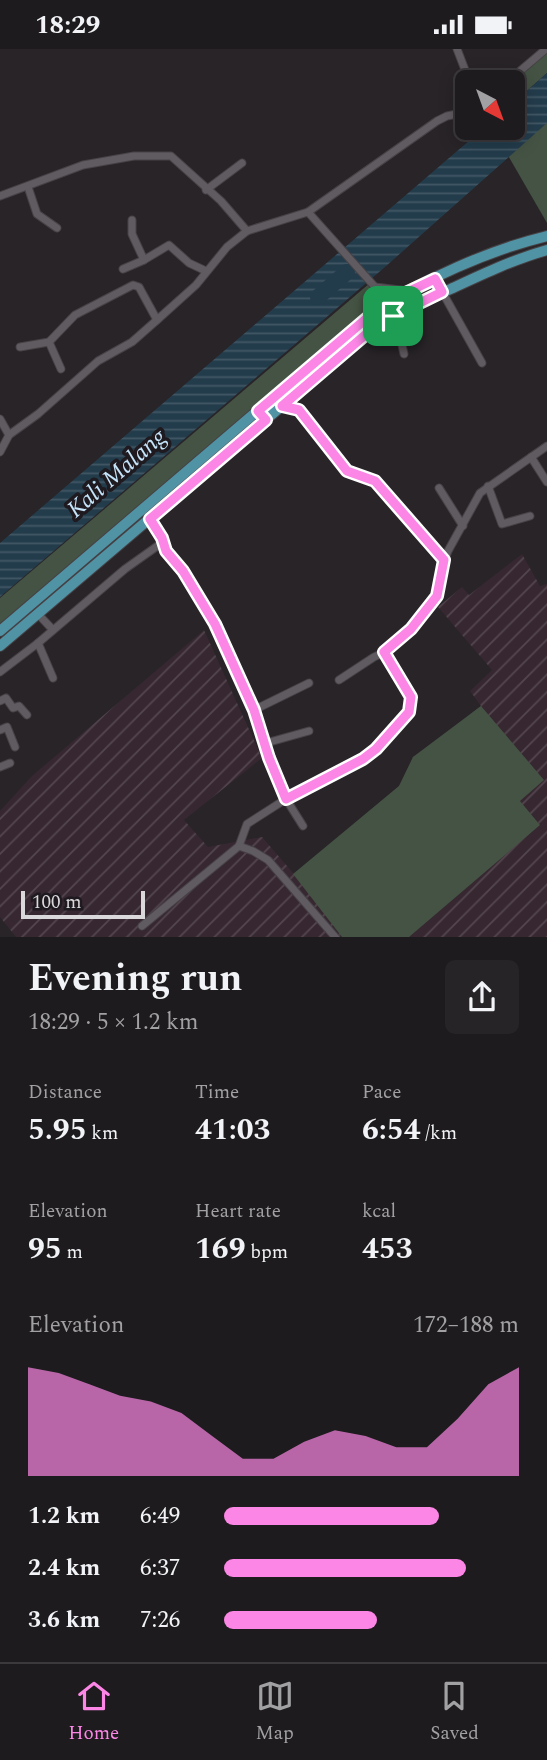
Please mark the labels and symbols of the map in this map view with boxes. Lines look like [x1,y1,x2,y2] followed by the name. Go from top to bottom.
[455,70,525,140] north arrow
[363,286,423,346] pin
[59,419,175,527] water label: Kali Malang
[21,888,145,920] scale bar

